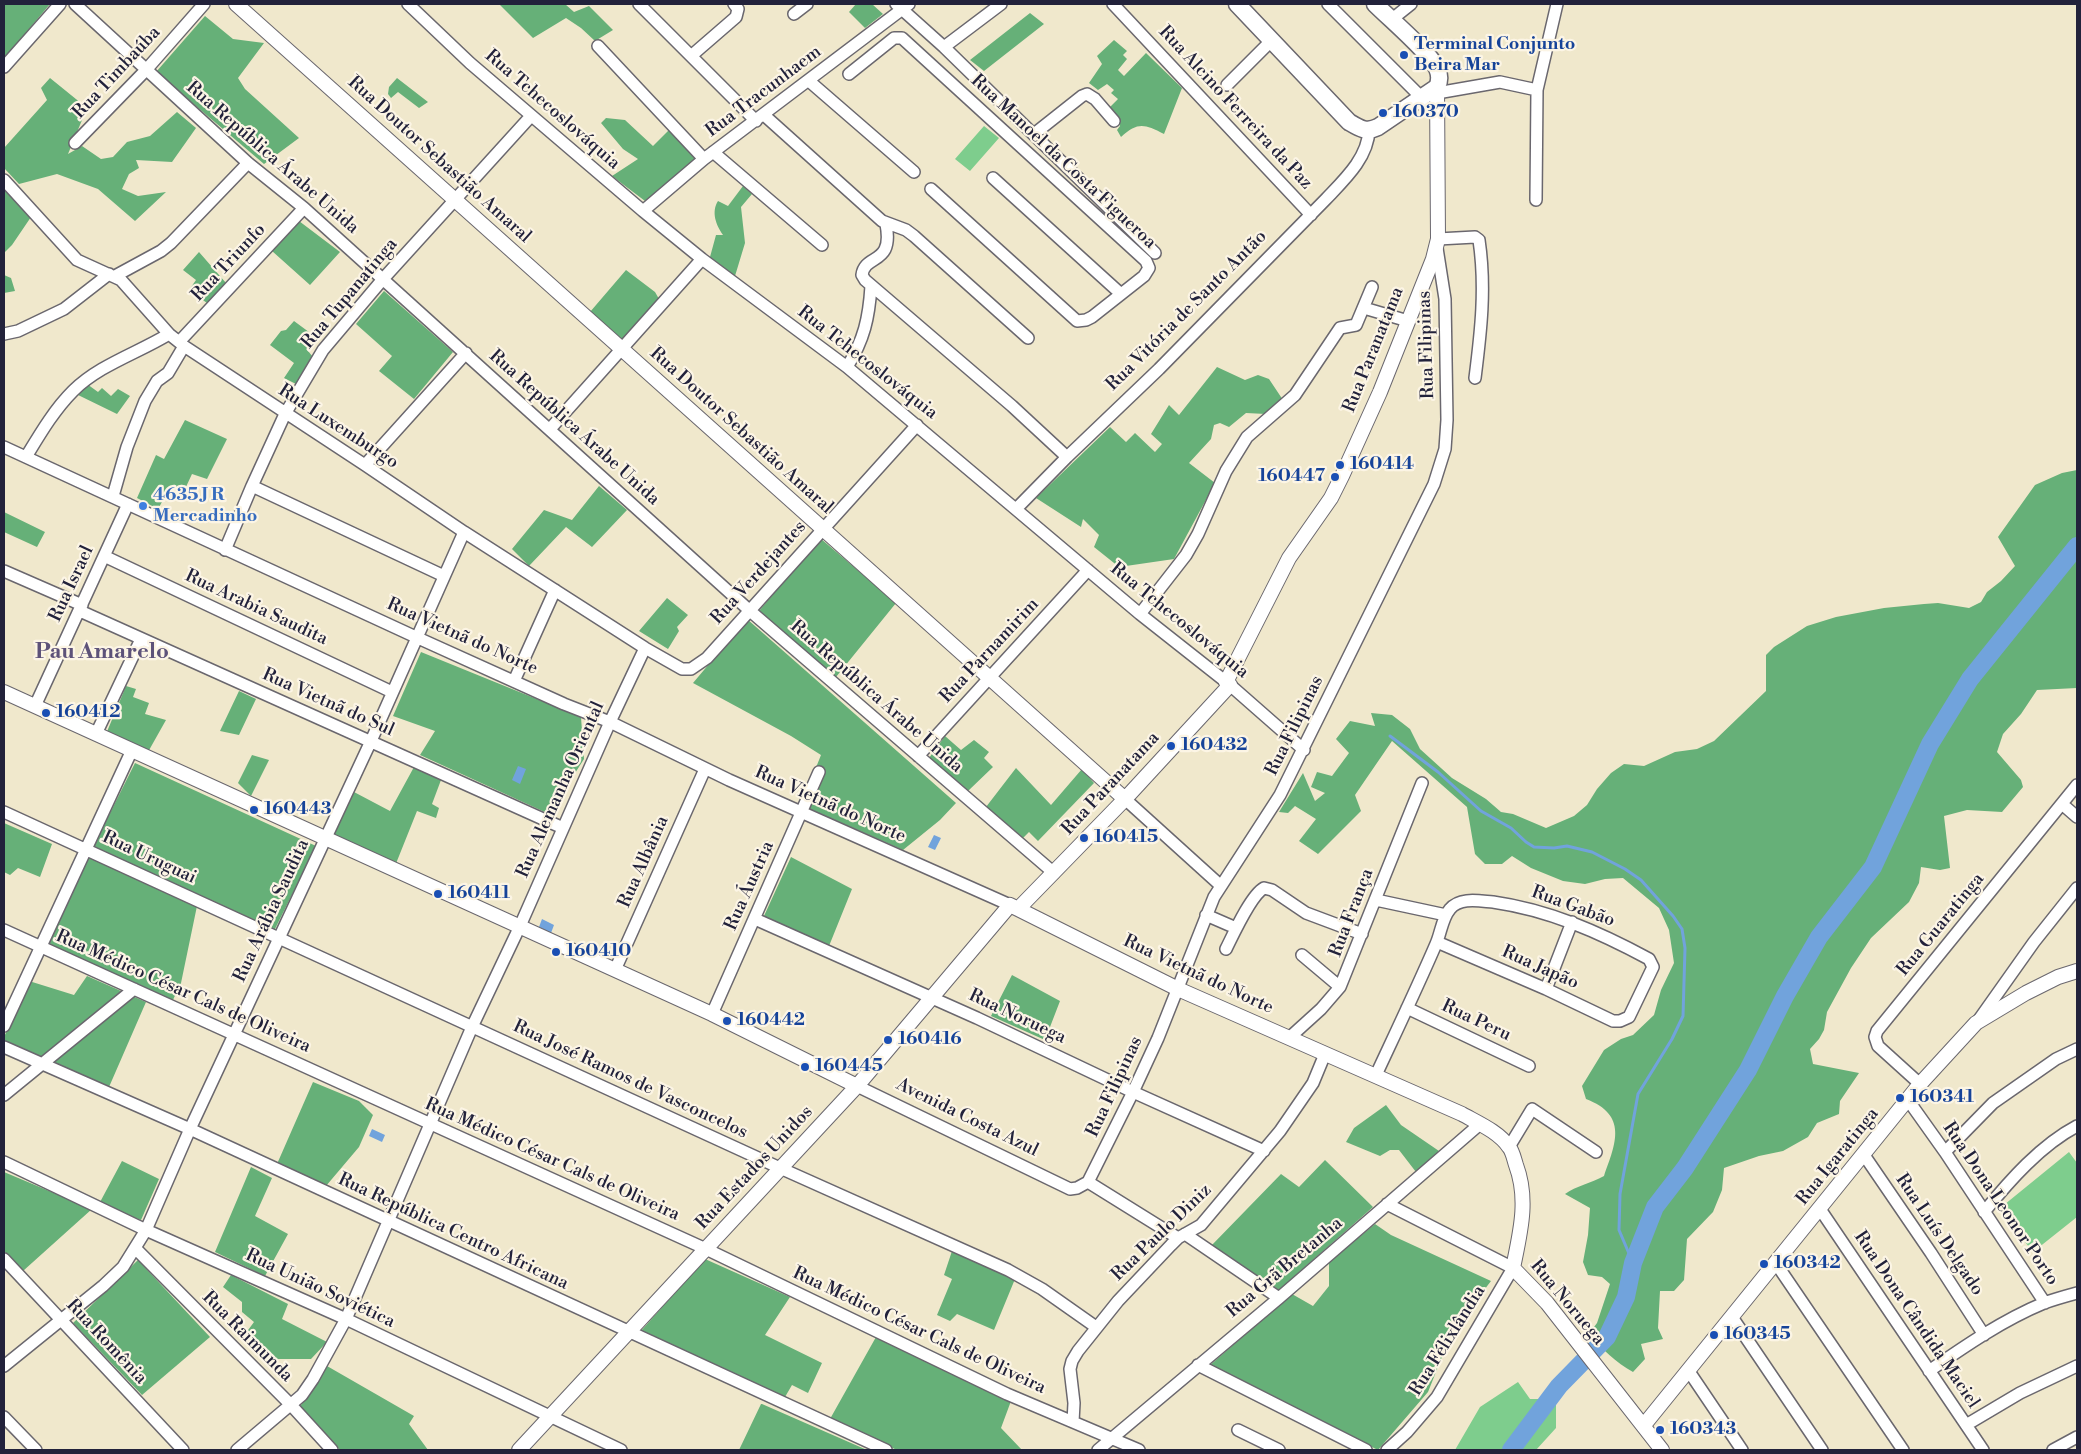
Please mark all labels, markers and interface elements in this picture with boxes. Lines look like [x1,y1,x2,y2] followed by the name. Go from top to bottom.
[69,22,165,124] street label: Rua Timbaúba
[1153,22,1317,194] street label: Rua Alcino Ferreira da Paz
[1414,34,1575,76] place label: Terminal Conjunto Beira Mar
[702,42,826,142] street label: Rua Tracunhaem
[480,45,624,175] street label: Rua Tchecoslováquia
[1398,49,1410,61] marker: Terminal Conjunto Beira Mar
[966,70,1160,254] street label: Rua Manoel da Costa Figueroa
[343,72,535,248] street label: Rua Doutor Sebastião Amaral
[181,77,363,239] street label: Rua República Árabe Unida
[1393,102,1459,124] place label: 160370
[1377,107,1389,119] marker: 160370
[187,220,271,306] street label: Rua Triunfo
[1102,226,1272,396] street label: Rua Vitória de Santo Antão
[297,234,403,354] street label: Rua Tupanatinga
[1339,284,1409,416] street label: Rua Paranatama
[1414,290,1440,400] street label: Rua Filipinas
[793,302,941,424] street label: Rua Tchecoslováquia
[645,343,837,519] street label: Rua Doutor Sebastião Amaral
[484,346,664,510] street label: Rua República Árabe Unida
[274,380,402,474] street label: Rua Luxemburgo
[1350,454,1414,476] place label: 160414
[1334,459,1346,471] marker: 160414
[1258,466,1325,488] place label: 160447
[1329,471,1341,483] marker: 160447
[153,485,257,528] place label: 4635 J R Mercadinho
[137,500,149,512] marker: 4635 J R Mercadinho
[707,517,811,629] street label: Rua Verdejantes
[45,543,99,625] street label: Rua Israel
[1105,559,1253,683] street label: Rua Tchecoslováquia
[181,565,331,651] street label: Rua Arabia Saudita
[383,594,541,680] street label: Rua Vietnã do Norte
[936,594,1044,708] street label: Rua Parnamirim
[785,616,967,778] street label: Rua República Árabe Unida
[35,640,169,666] district label: Pau Amarelo
[259,664,397,742] street label: Rua Vietnã do Sul
[1262,673,1328,779] street label: Rua Filipinas
[512,699,610,881] street label: Rua Alemanha Oriental
[56,702,121,724] place label: 160412
[40,707,52,719] marker: 160412
[1058,728,1164,840] street label: Rua Paranatama
[1181,735,1248,757] place label: 160432
[1165,740,1177,752] marker: 160432
[751,762,909,848] street label: Rua Vietnã do Norte
[264,799,332,821] place label: 160443
[248,804,260,816] marker: 160443
[614,813,674,911] street label: Rua Albânia
[98,827,200,889] street label: Rua Uruguai
[1094,827,1158,849] place label: 160415
[1078,832,1090,844] marker: 160415
[229,836,315,986] street label: Rua Arábia Saudita
[721,838,779,934] street label: Rua Áustria
[1325,866,1379,960] street label: Rua França
[1893,869,1989,981] street label: Rua Guaratinga
[1528,882,1618,932] street label: Rua Gabão
[448,883,510,905] place label: 160411
[432,888,444,900] marker: 160411
[52,926,314,1058] street label: Rua Médico César Cals de Oliveira
[1119,931,1277,1019] street label: Rua Vietnã do Norte
[566,941,631,963] place label: 160410
[1498,941,1582,995] street label: Rua Japão
[550,946,562,958] marker: 160410
[965,985,1069,1049] street label: Rua Noruega
[1438,996,1514,1046] street label: Rua Peru
[737,1010,805,1032] place label: 160442
[721,1015,733,1027] marker: 160442
[509,1016,751,1144] street label: Rua José Ramos de Vasconcelos
[898,1029,962,1051] place label: 160416
[1082,1033,1148,1141] street label: Rua Filipinas
[882,1034,894,1046] marker: 160416
[815,1056,883,1078] place label: 160445
[799,1061,811,1073] marker: 160445
[892,1074,1042,1162] street label: Avenida Costa Azul
[1910,1087,1974,1109] place label: 160341
[1894,1092,1906,1104] marker: 160341
[421,1094,683,1226] street label: Rua Médico César Cals de Oliveira
[692,1102,818,1234] street label: Rua Estados Unidos
[1792,1104,1884,1210] street label: Rua Igaratinga
[1937,1118,2063,1290] street label: Rua Dona Leonor Porto
[334,1169,572,1295] street label: Rua República Centro Africana
[1890,1170,1988,1300] street label: Rua Luís Delgado
[1108,1180,1216,1286] street label: Rua Paulo Diniz
[1223,1213,1347,1323] street label: Rua Grã Bretanha
[1849,1227,1983,1413] street label: Rua Dona Cândida Maciel
[242,1245,398,1333] street label: Rua União Soviética
[1774,1253,1841,1275] place label: 160342
[1525,1256,1609,1350] street label: Rua Noruega
[1758,1258,1770,1270] marker: 160342
[789,1263,1049,1399] street label: Rua Médico César Cals de Oliveira
[1405,1282,1491,1400] street label: Rua Félixlândia
[197,1287,297,1387] street label: Rua Raimunda
[61,1295,151,1389] street label: Rua Romênia
[1724,1324,1791,1346] place label: 160345
[1708,1329,1720,1341] marker: 160345
[1670,1419,1736,1441] place label: 160343
[1654,1424,1666,1436] marker: 160343

